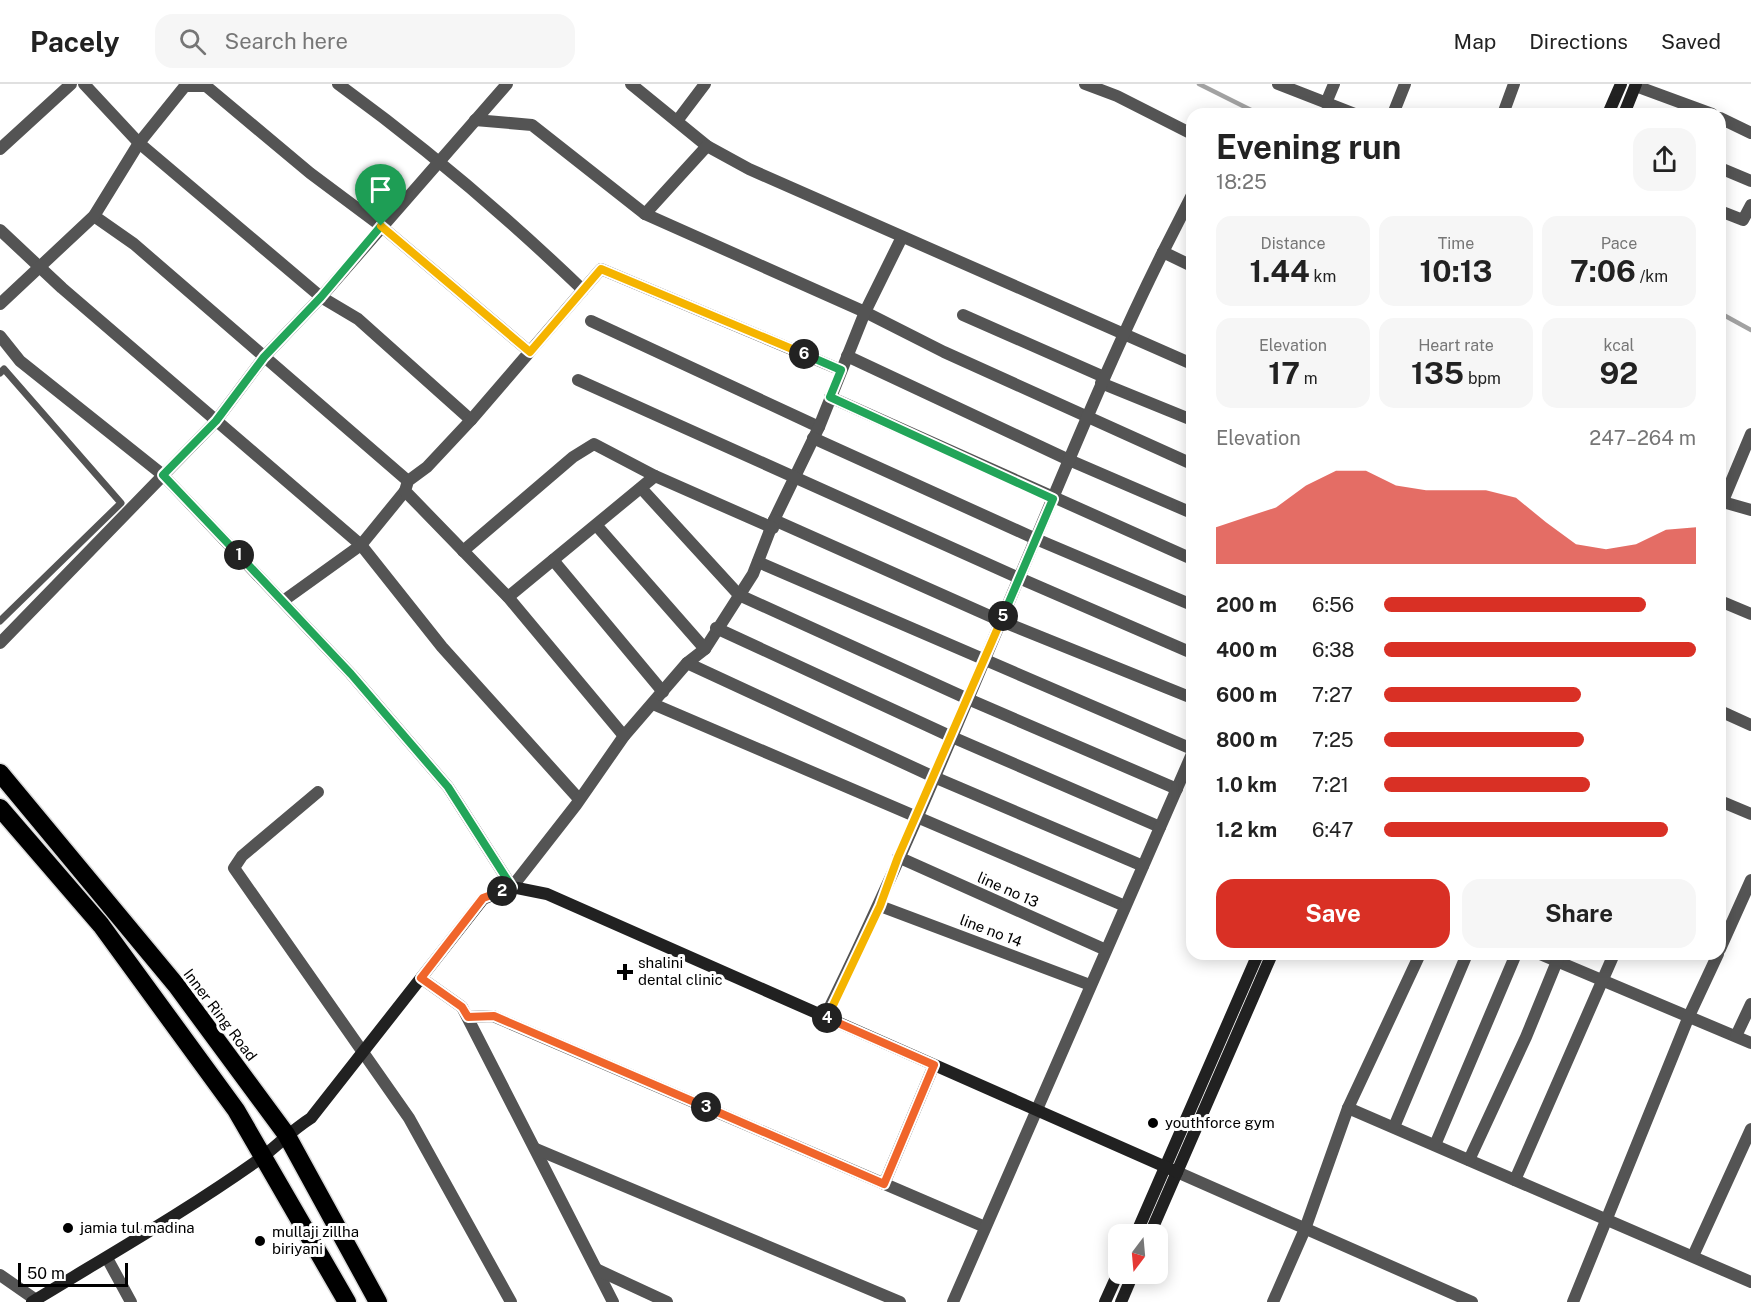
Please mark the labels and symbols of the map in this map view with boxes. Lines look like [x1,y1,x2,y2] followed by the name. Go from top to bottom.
[355,164,406,226] pin
[789,339,819,369] pin: 6
[224,540,254,570] pin: 1
[988,601,1018,631] pin: 5
[975,869,1041,911] street label: line no 13
[487,876,517,906] pin: 2
[958,911,1025,950] street label: line no 14
[638,954,723,988] place label: shalini dental clinic
[616,963,634,981] marker: shalini dental clinic
[180,965,260,1064] street label: Inner Ring Road
[812,1003,842,1033] pin: 4
[691,1092,721,1122] pin: 3
[1165,1114,1275,1131] place label: youthforce gym
[1146,1116,1160,1130] marker: youthforce gym
[79,1219,195,1236] place label: jamia tul madina
[61,1221,75,1235] marker: jamia tul madina
[272,1223,359,1257] place label: mullaji zillha biriyani
[1108,1224,1168,1284] north arrow
[253,1234,267,1248] marker: mullaji zillha biriyani
[18,1260,128,1288] scale bar

